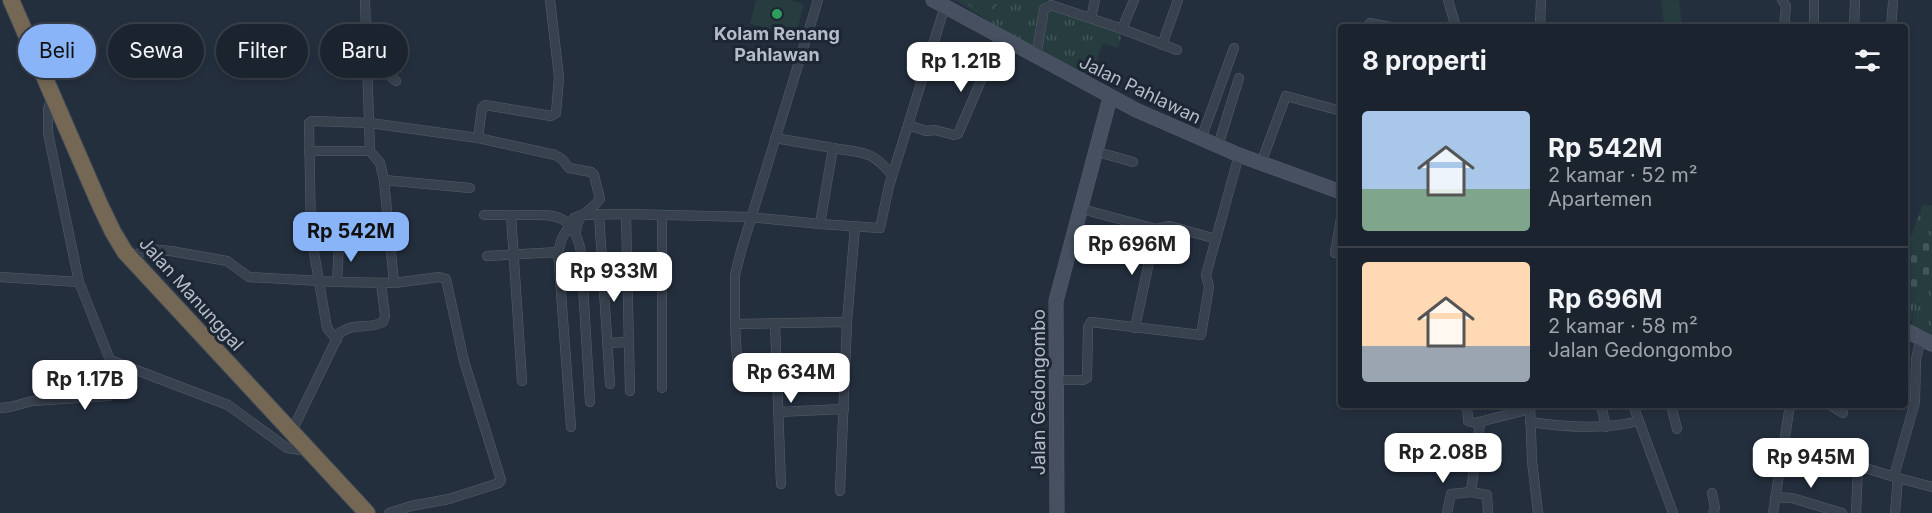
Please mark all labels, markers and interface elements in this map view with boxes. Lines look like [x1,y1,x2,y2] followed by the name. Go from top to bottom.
[770,7,784,21] marker: Kolam Renang Pahlawan
[714,23,840,65] place label: Kolam Renang Pahlawan
[18,24,96,78] chip: Beli
[108,24,204,78] chip: Sewa
[216,24,308,78] chip: Filter
[320,24,408,78] chip: Baru
[899,42,1023,93] pin: Rp 1.21B
[1851,44,1884,77] icon: filters
[1362,45,1487,76] text: 8 properti
[921,49,1001,73] text: Rp 1.21B
[1076,51,1204,128] street label: Jalan Pahlawan
[1548,132,1662,163] text: Rp 542M
[1410,135,1482,207] icon: home
[1548,163,1698,187] text: 2 kamar · 52 m²
[1548,187,1652,211] text: Apartemen
[296,212,406,263] pin: Rp 542M
[307,219,395,243] text: Rp 542M
[1077,225,1187,276] pin: Rp 696M
[1088,232,1176,256] text: Rp 696M
[135,233,248,355] street label: Jalan Manunggal
[559,252,669,303] pin: Rp 933M
[570,259,658,283] text: Rp 933M
[1548,283,1663,314] text: Rp 696M
[1410,286,1482,358] icon: home
[1028,309,1049,475] street label: Jalan Gedongombo
[1548,314,1698,338] text: 2 kamar · 58 m²
[1548,338,1733,362] text: Jalan Gedongombo
[736,353,846,404] pin: Rp 634M
[23,360,147,411] pin: Rp 1.17B
[747,360,835,384] text: Rp 634M
[46,367,124,391] text: Rp 1.17B
[1381,433,1505,484] pin: Rp 2.08B
[1756,438,1866,489] pin: Rp 945M
[1399,440,1487,464] text: Rp 2.08B
[1767,445,1855,469] text: Rp 945M

